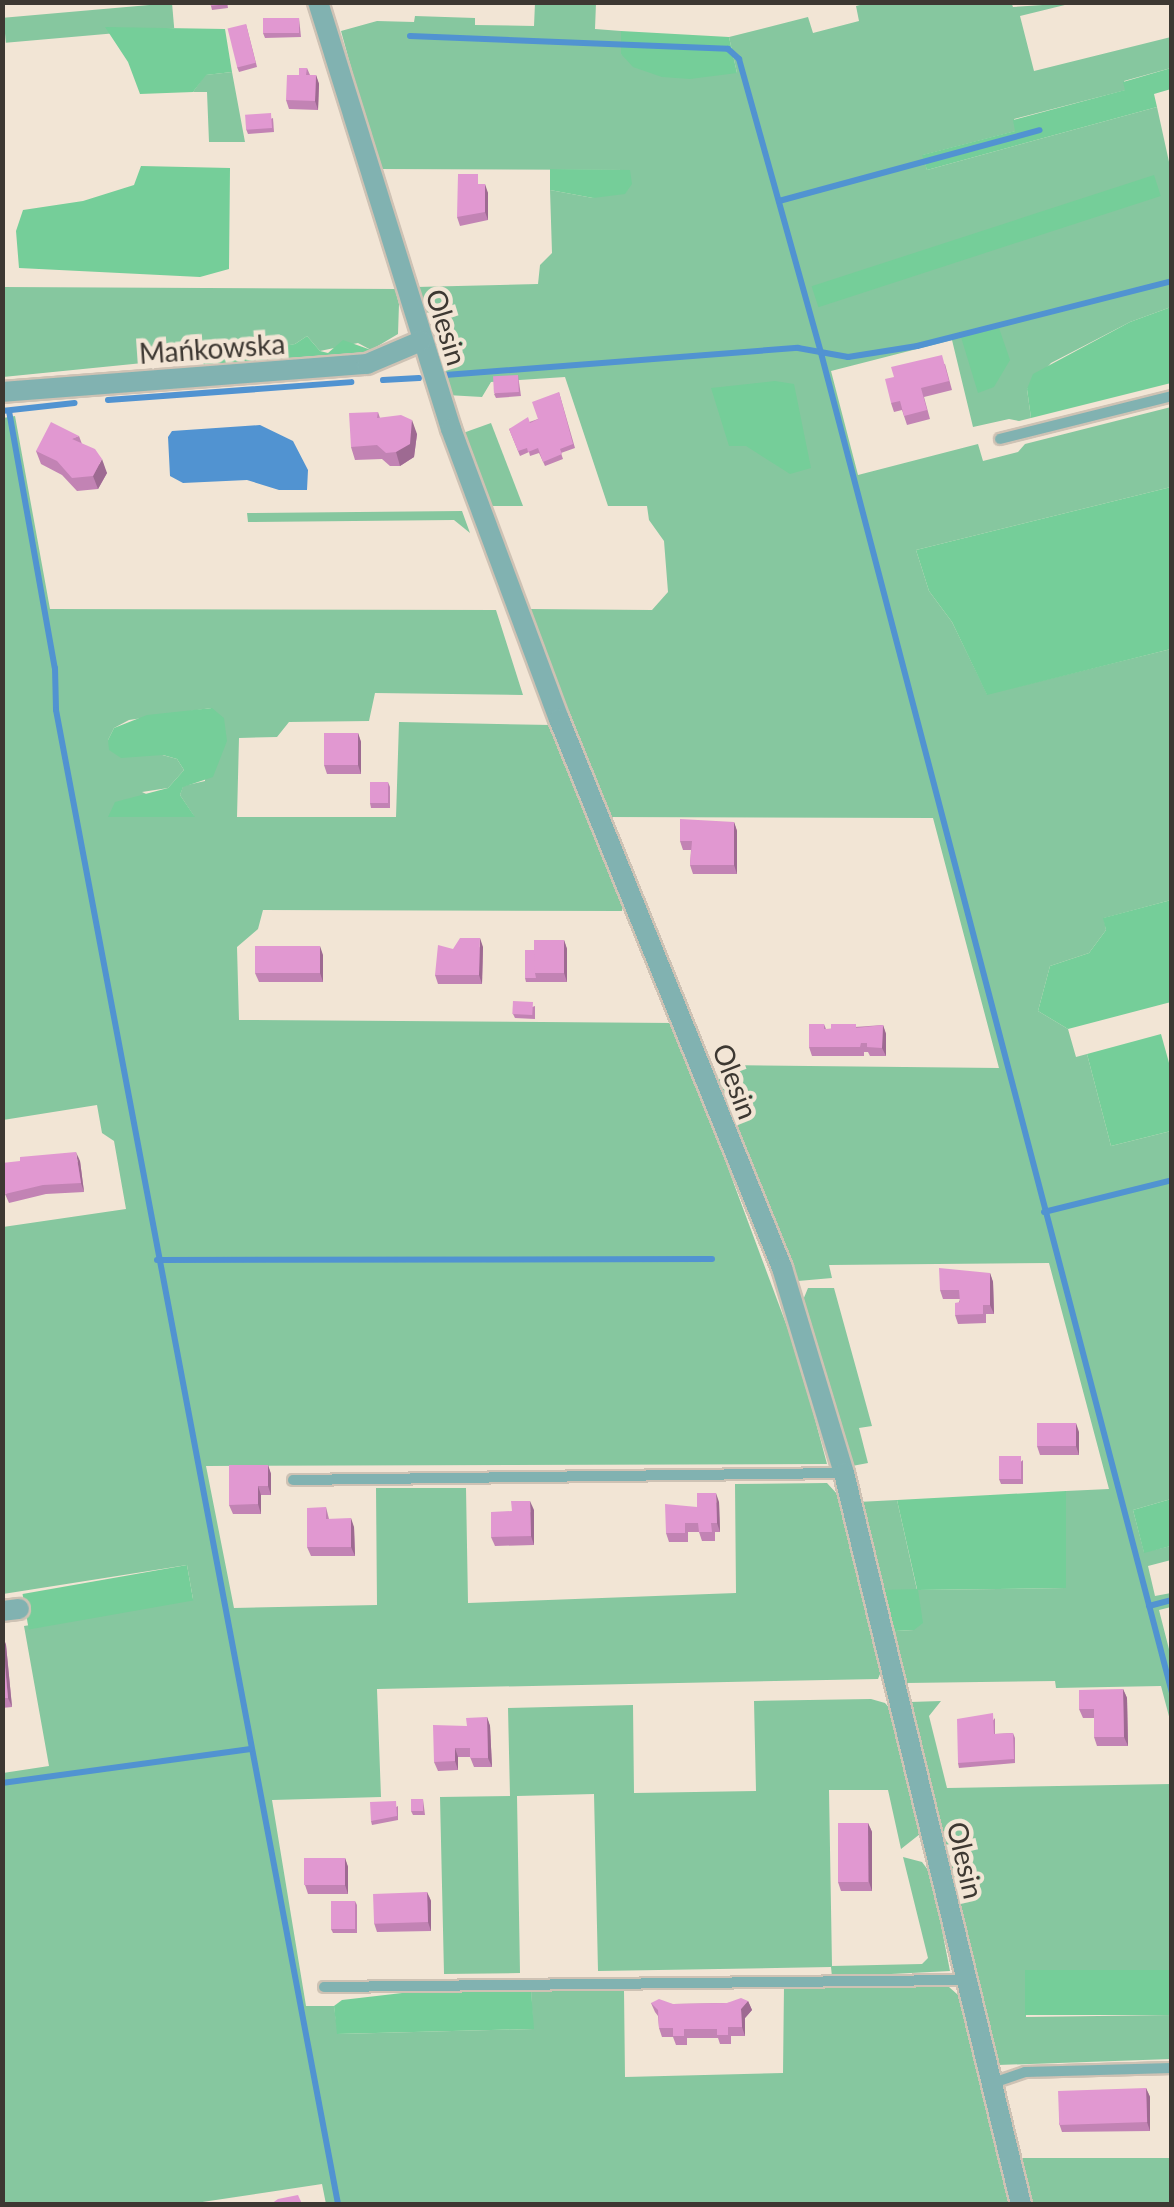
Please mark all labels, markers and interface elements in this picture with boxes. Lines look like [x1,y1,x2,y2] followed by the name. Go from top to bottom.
[420,285,474,369] street label: Olesin
[138,326,286,370] street label: Mańkowska
[706,1039,766,1123] street label: Olesin
[941,1818,991,1902] street label: Olesin

